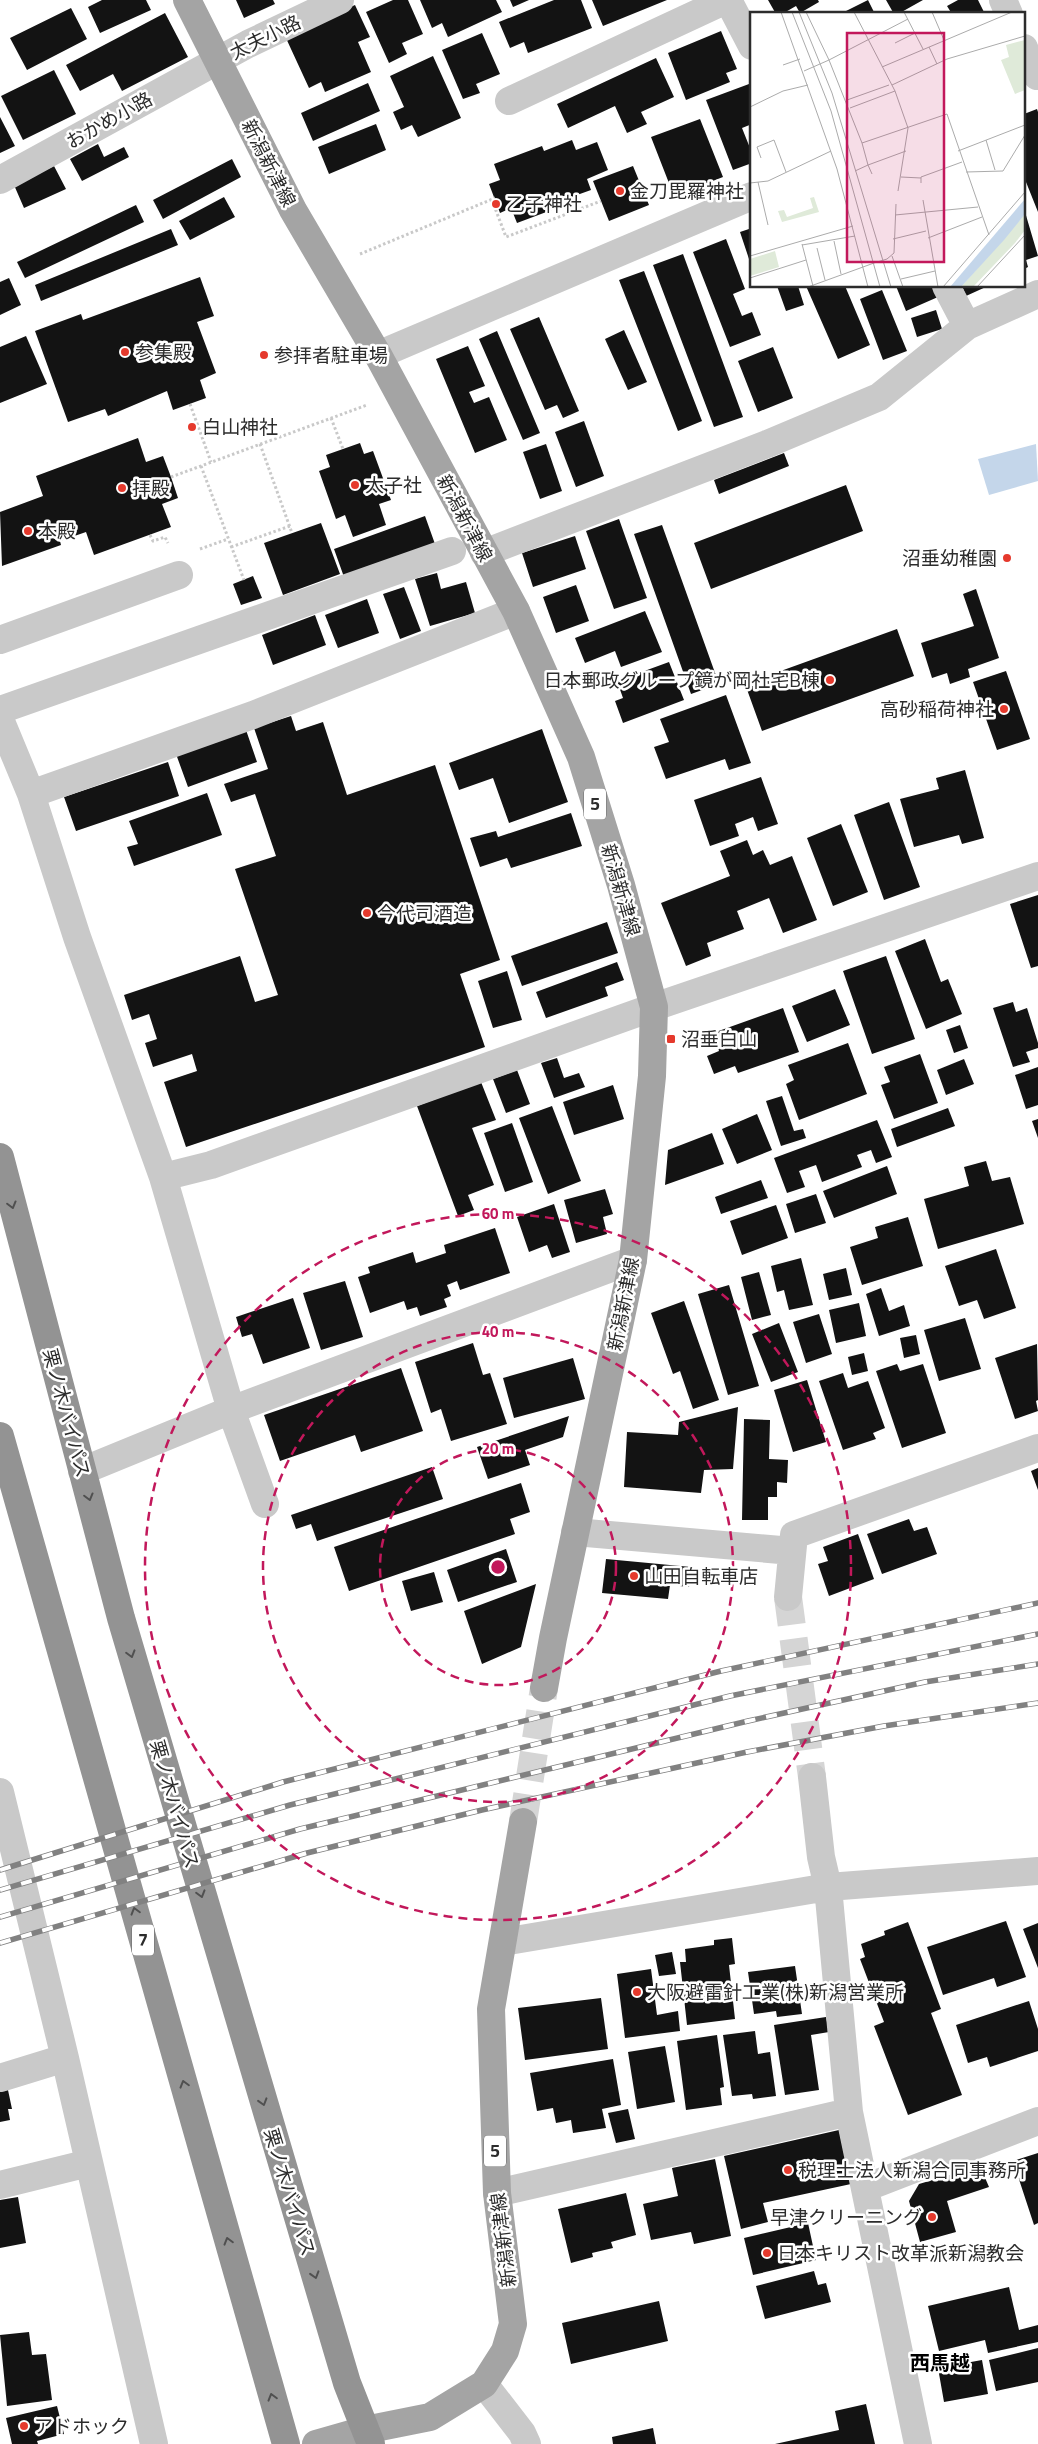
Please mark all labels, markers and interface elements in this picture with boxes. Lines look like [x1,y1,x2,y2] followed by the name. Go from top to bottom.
[224,7,305,66] street label: 太夫小路
[750,12,1026,288] inset map
[60,84,157,155] street label: おかめ小路
[235,114,304,212] street label: 新潟新津線
[630,176,744,205] place label: 金刀毘羅神社
[614,185,626,197] marker: 金刀毘羅神社
[506,189,582,218] place label: 乙子神社
[490,198,502,210] marker: 乙子神社
[135,337,192,366] place label: 参集殿
[274,340,388,369] place label: 参拝者駐車場
[119,346,131,358] marker: 参集殿
[258,349,270,361] marker: 参拝者駐車場
[202,412,278,441] place label: 白山神社
[186,421,198,433] marker: 白山神社
[430,469,501,567] street label: 新潟新津線
[365,470,422,499] place label: 太子社
[132,473,170,502] place label: 拝殿
[349,479,361,491] marker: 太子社
[116,482,128,494] marker: 拝殿
[38,516,76,545] place label: 本殿
[22,525,34,537] marker: 本殿
[902,543,997,572] place label: 沼垂幼稚園
[1001,552,1013,564] marker: 沼垂幼稚園
[543,665,820,694] place label: 日本郵政グループ鏡が岡社宅B棟
[824,674,836,686] marker: 日本郵政グループ鏡が岡社宅B棟
[880,694,994,723] place label: 高砂稲荷神社
[998,703,1010,715] marker: 高砂稲荷神社
[584,789,606,820] road number: 5
[594,840,649,940] street label: 新潟新津線
[377,898,472,927] place label: 今代司酒造
[361,907,373,919] marker: 今代司酒造
[681,1024,757,1053] place label: 沼垂白山
[665,1033,677,1045] marker: 沼垂白山
[7,1200,17,1208] one-way arrow
[482,1202,514,1225] text: 60 m
[599,1255,646,1353] street label: 新潟新津線
[482,1320,514,1343] text: 40 m
[36,1345,99,1481] street label: 栗ノ木バイパス
[482,1437,514,1460] text: 20 m
[83,1493,94,1502] one-way arrow
[489,1558,507,1576] centre of rings
[644,1561,758,1590] place label: 山田自転車店
[628,1570,640,1582] marker: 山田自転車店
[126,1650,136,1658] one-way arrow
[143,1736,208,1872] street label: 栗ノ木バイパス
[196,1889,206,1898] one-way arrow
[130,1908,140,1916] one-way arrow
[132,1924,154,1956] road number: 7
[647,1977,904,2006] place label: 大阪避雷針工業(株)新潟営業所
[631,1986,643,1998] marker: 大阪避雷針工業(株)新潟営業所
[179,2081,189,2089] one-way arrow
[257,2098,267,2106] one-way arrow
[257,2124,324,2260] street label: 栗ノ木バイパス
[484,2136,506,2166] road number: 5
[798,2155,1026,2184] place label: 税理士法人新潟合同事務所
[782,2164,794,2176] marker: 税理士法人新潟合同事務所
[482,2191,523,2289] street label: 新潟新津線
[770,2202,922,2231] place label: 早津クリーニング
[926,2211,938,2223] marker: 早津クリーニング
[223,2236,234,2245] one-way arrow
[777,2238,1024,2267] place label: 日本キリスト改革派新潟教会
[761,2247,773,2259] marker: 日本キリスト改革派新潟教会
[309,2270,319,2278] one-way arrow
[910,2347,970,2378] district label: 西馬越
[268,2394,278,2402] one-way arrow
[34,2411,129,2440] place label: アドホック
[18,2420,30,2432] marker: アドホック

